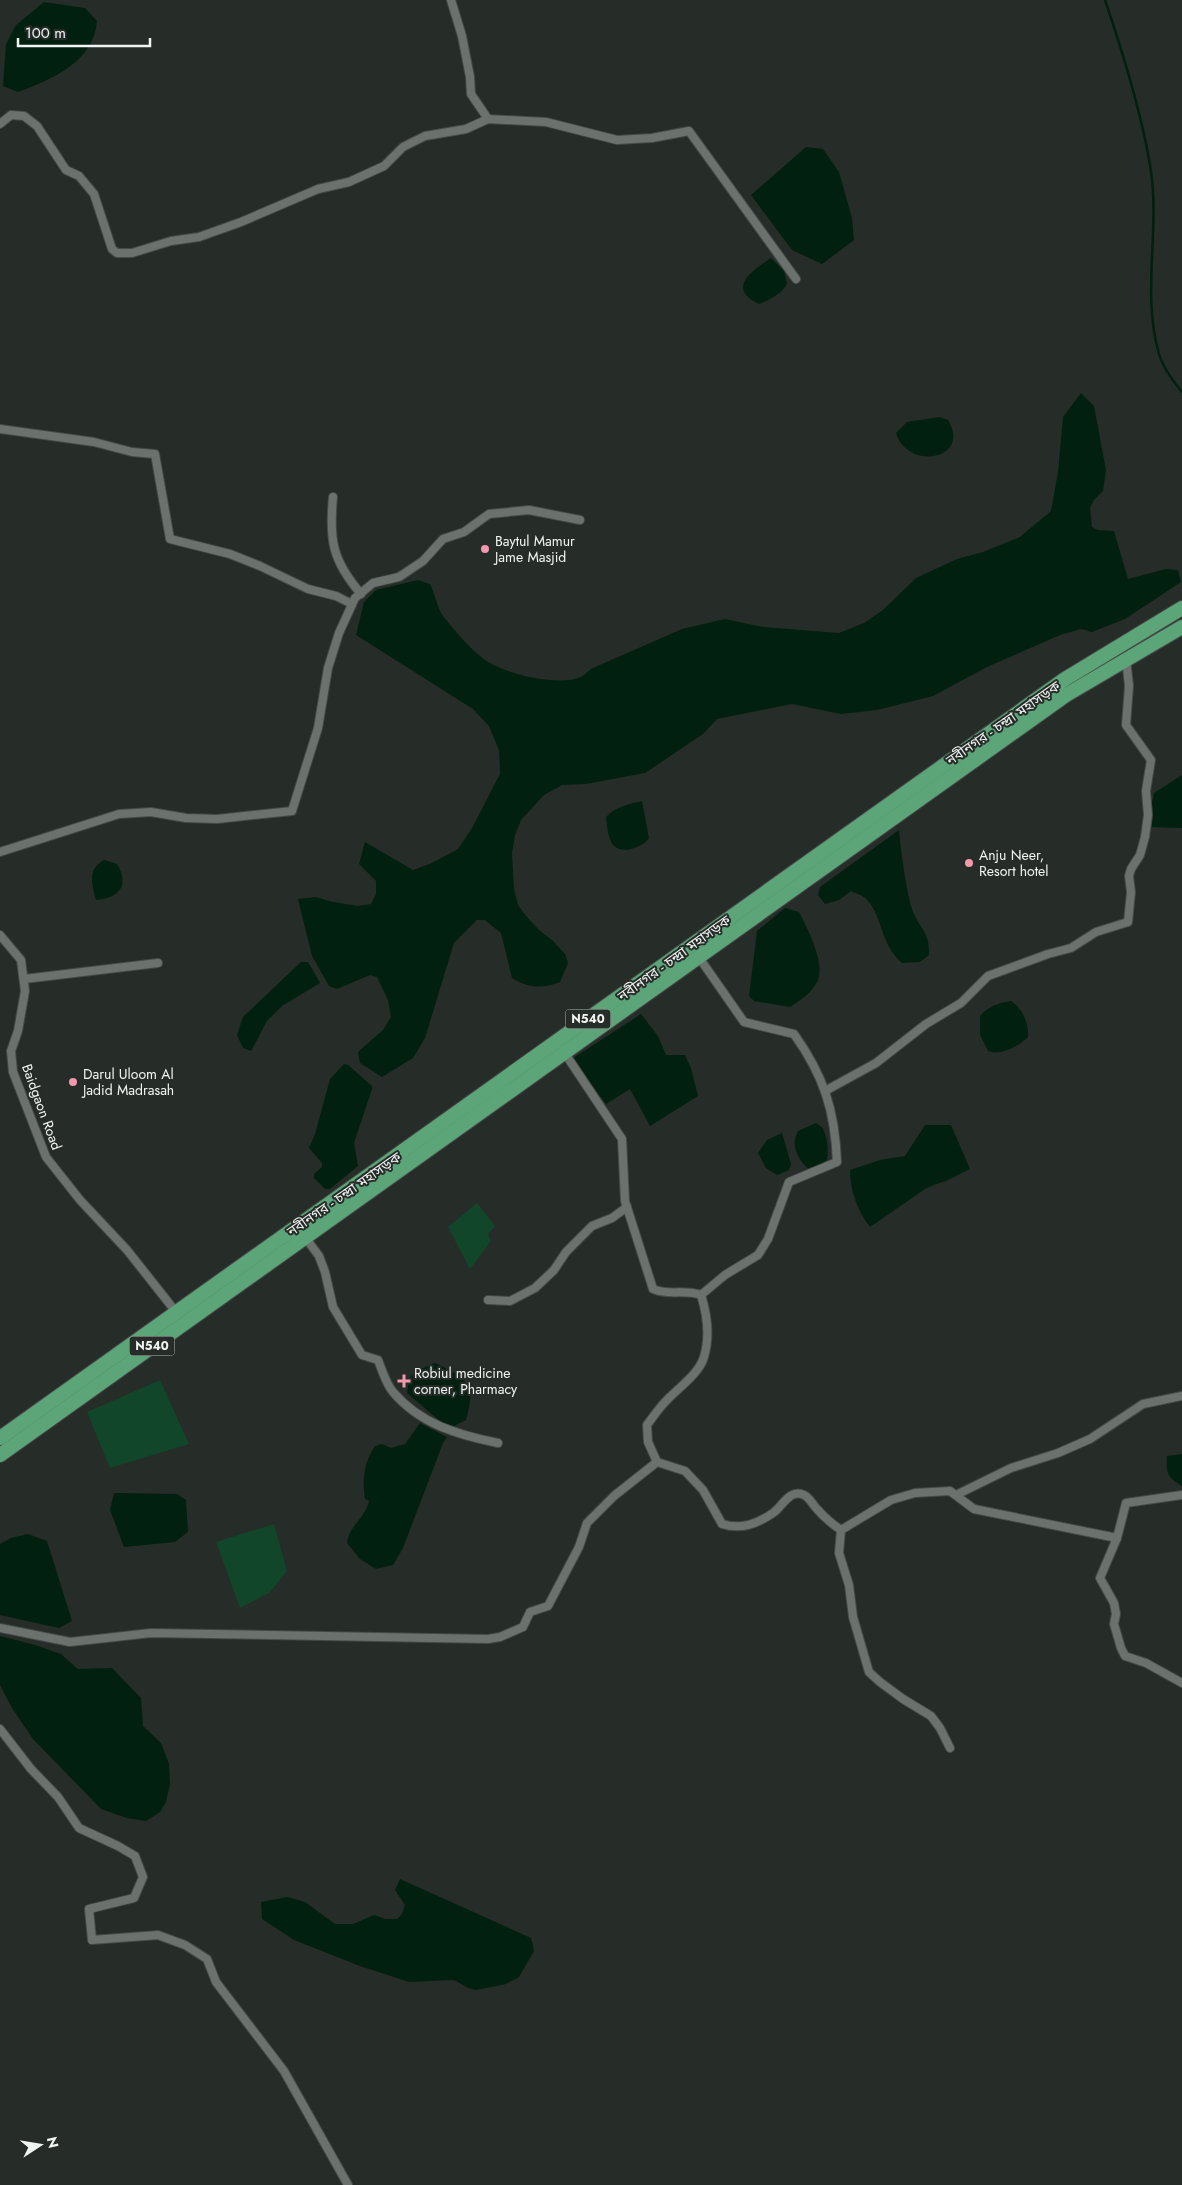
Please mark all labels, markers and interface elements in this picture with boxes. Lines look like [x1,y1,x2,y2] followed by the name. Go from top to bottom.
[18,15,150,47] scale bar
[25,22,66,44] text: 100 m
[493,531,575,567] place label: Baytul Mamur Jame Masjid
[479,543,491,555] marker: Baytul Mamur Jame Masjid
[941,676,1065,770] street label: নবীনগর - চন্দ্রা মহাসড়ক
[979,845,1048,881] place label: Anju Neer, Resort hotel
[963,857,975,869] marker: Anju Neer, Resort hotel
[613,910,735,1006] street label: নবীনগর - চন্দ্রা মহাসড়ক
[566,1010,610,1028] road number: N540
[17,1061,67,1153] street label: Baidgaon Road
[81,1064,174,1100] place label: Darul Uloom Al Jadid Madrasah
[67,1076,79,1088] marker: Darul Uloom Al Jadid Madrasah
[282,1147,406,1241] street label: নবীনগর - চন্দ্রা মহাসড়ক
[130,1336,174,1355] road number: N540
[414,1363,518,1399] place label: Robiul medicine corner, Pharmacy
[398,1375,410,1387] marker: Robiul medicine corner, Pharmacy
[15,2120,65,2170] north arrow
[42,2135,64,2150] text: N

